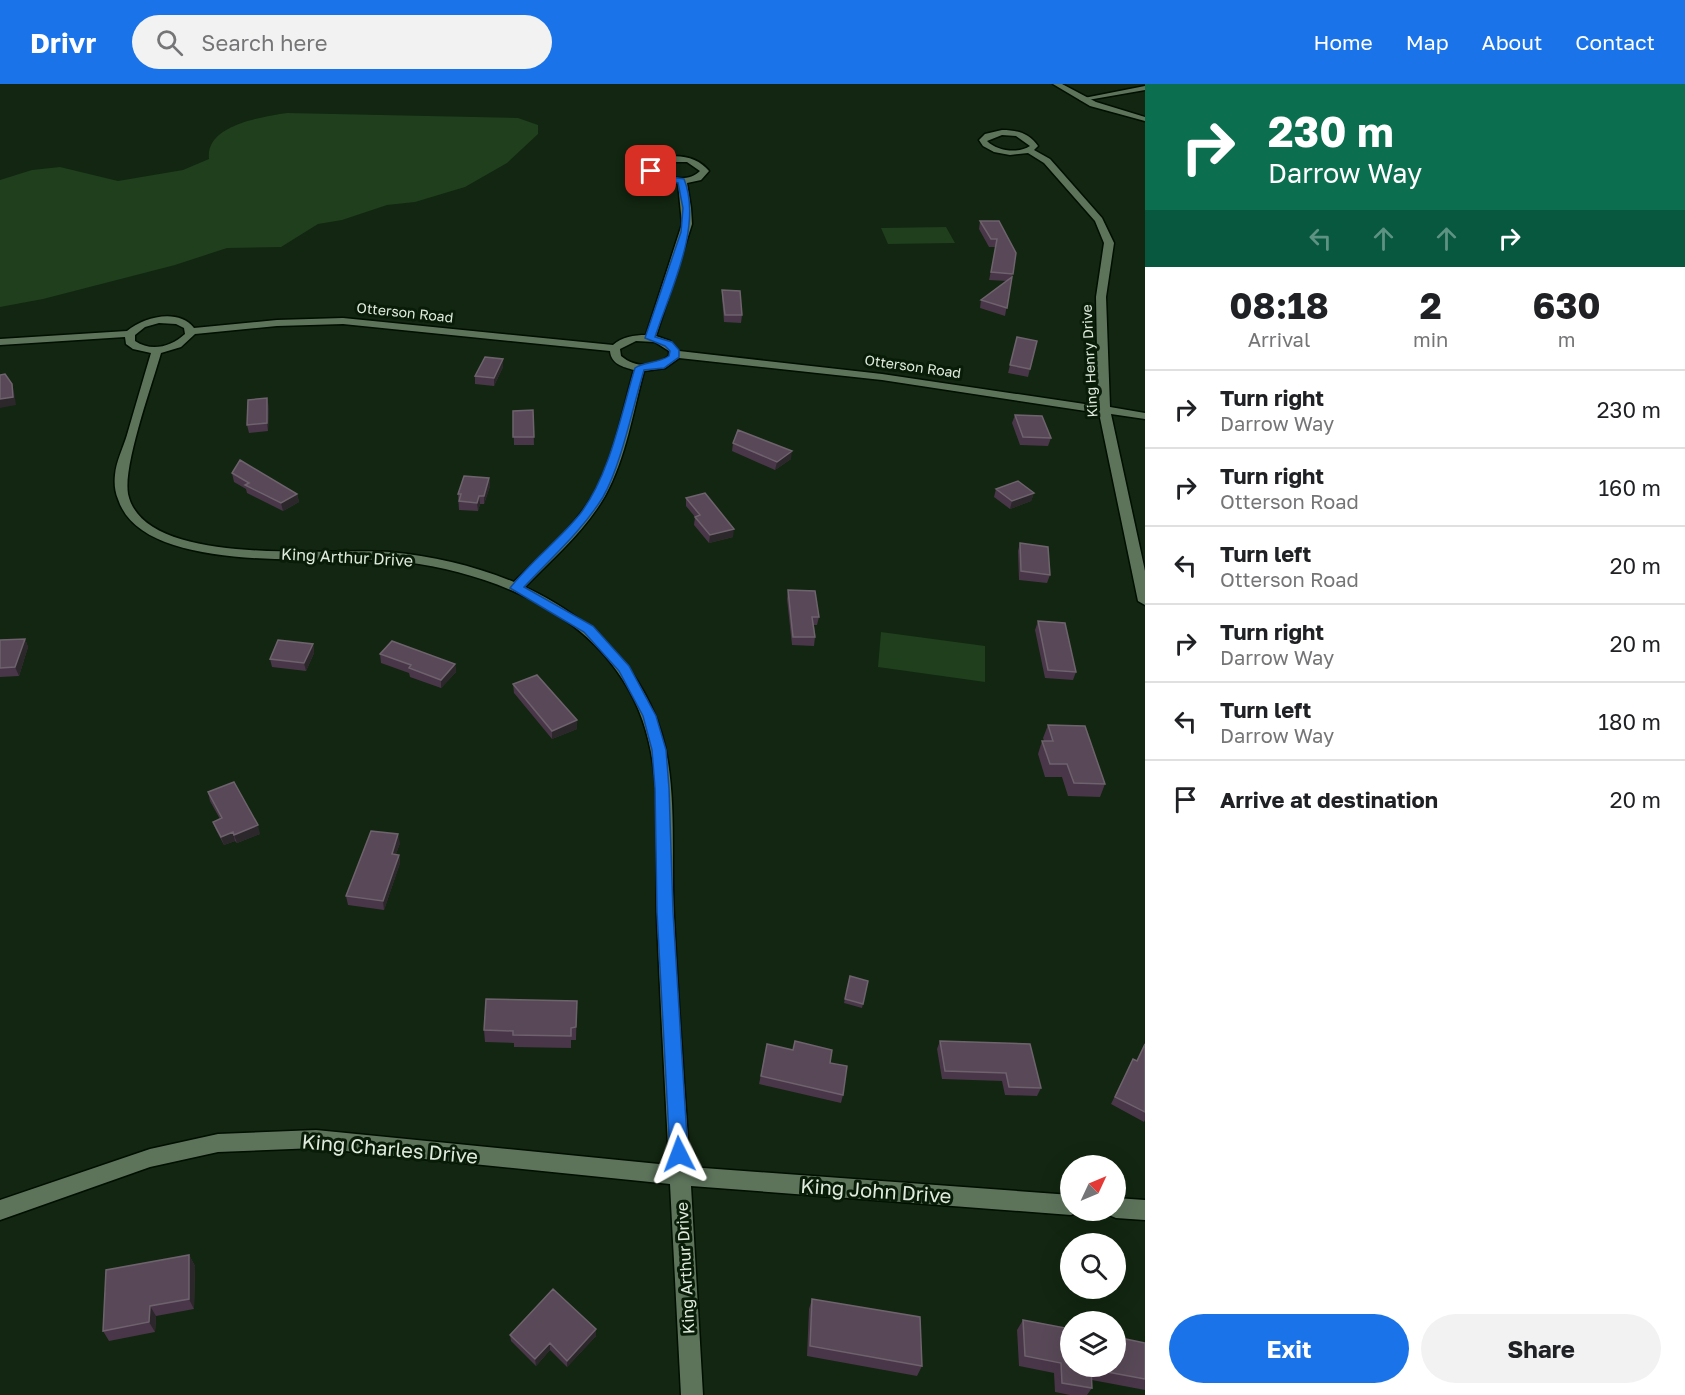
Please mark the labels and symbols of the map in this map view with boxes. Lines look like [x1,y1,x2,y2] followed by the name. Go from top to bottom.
[625,145,676,196] pin
[356,298,454,326] street label: Otterson Road
[1078,304,1100,418] street label: King Henry Drive
[864,351,962,381] street label: Otterson Road
[281,544,413,570] street label: King Arthur Drive
[647,1122,711,1186] position arrow
[301,1128,479,1168] street label: King Charles Drive
[1060,1155,1126,1221] north arrow
[800,1173,952,1207] street label: King John Drive
[672,1202,698,1334] street label: King Arthur Drive

